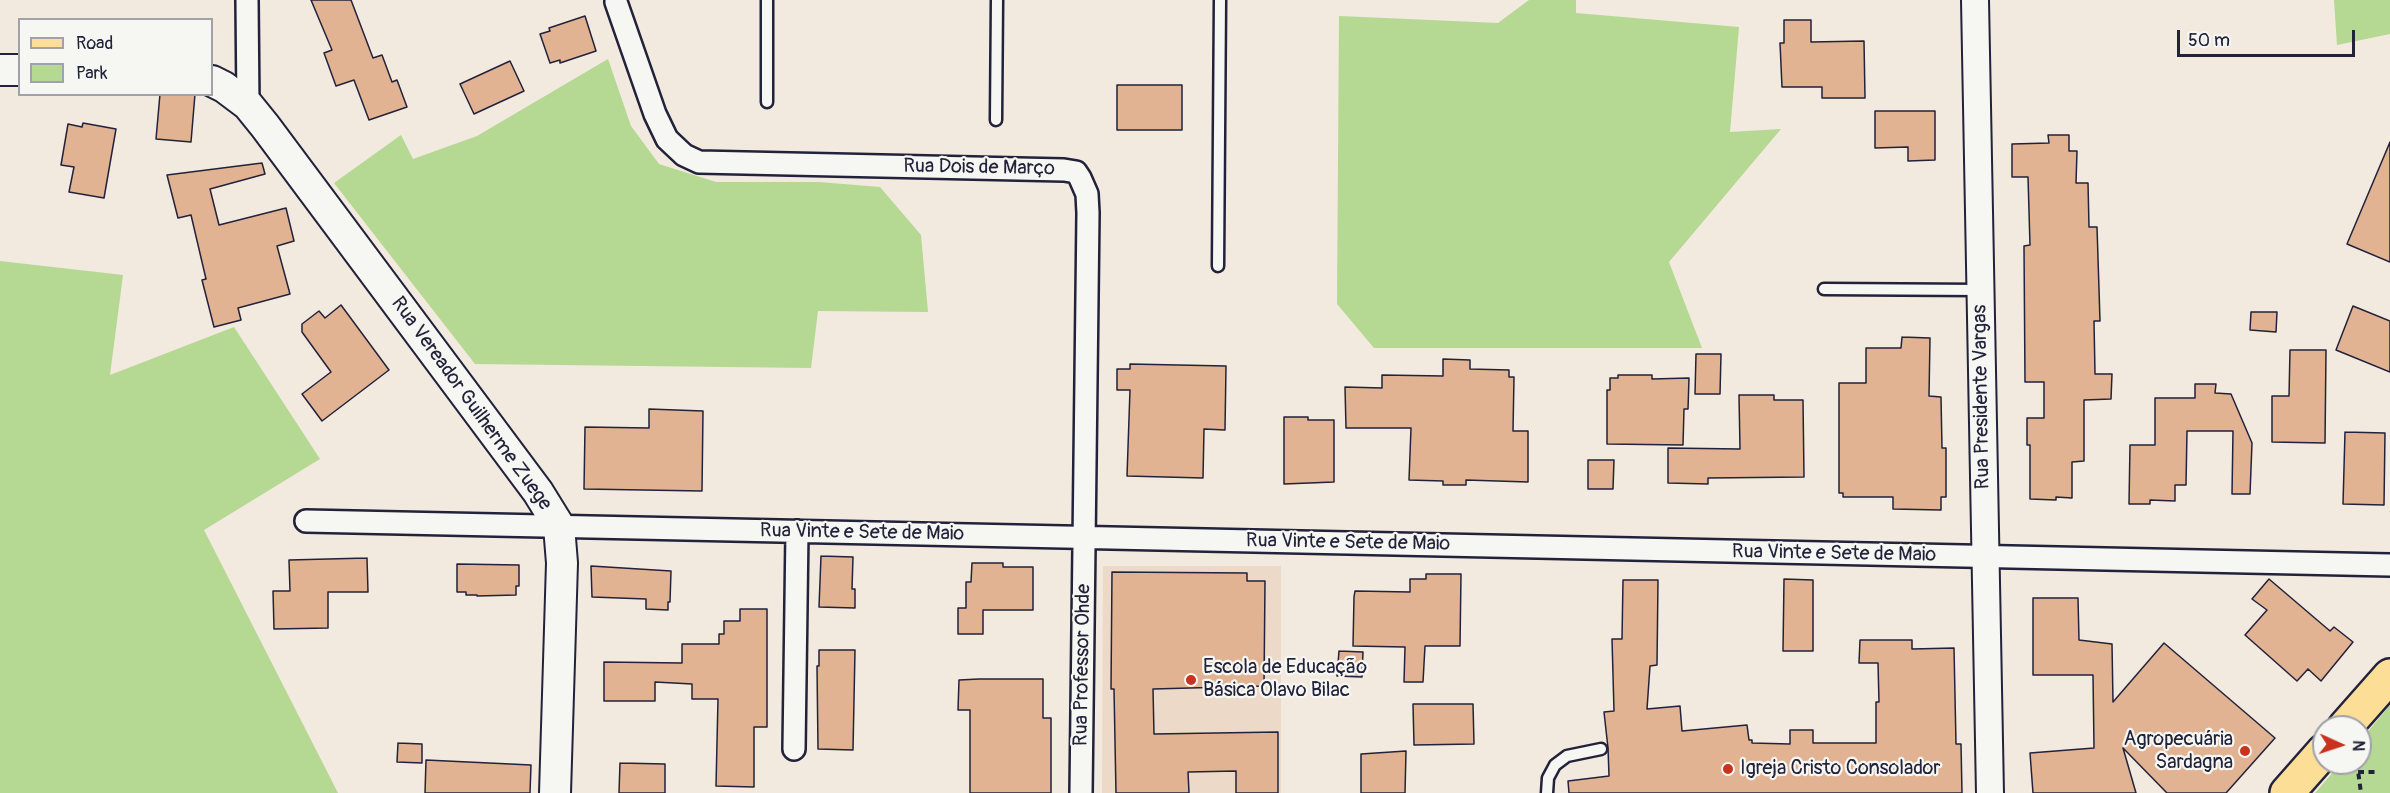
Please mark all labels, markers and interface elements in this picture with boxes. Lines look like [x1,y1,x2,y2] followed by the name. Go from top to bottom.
[18,18,213,96] legend
[2180,18,2358,56] scale bar
[2188,29,2230,52] text: 50 m
[76,32,113,55] text: Road
[76,62,108,85] text: Park
[903,155,1055,181] street label: Rua Dois de Março
[385,293,557,515] street label: Rua Vereador Guilherme Zuege
[1968,305,1996,489] street label: Rua Presidente Vargas
[760,519,964,547] street label: Rua Vinte e Sete de Maio
[1246,529,1450,557] street label: Rua Vinte e Sete de Maio
[1732,540,1936,568] street label: Rua Vinte e Sete de Maio
[1070,584,1096,746] street label: Rua Professor Ohde
[1203,656,1367,703] place label: Escola de Educação Básica Olavo Bilac
[1184,673,1198,687] marker: Escola de Educação Básica Olavo Bilac
[2312,715,2372,775] north arrow
[2123,728,2233,775] place label: Agropecuária Sardagna
[2348,740,2368,752] text: N
[2238,744,2252,758] marker: Agropecuária Sardagna
[1740,757,1940,781] place label: Igreja Cristo Consolador
[1721,762,1735,776] marker: Igreja Cristo Consolador

